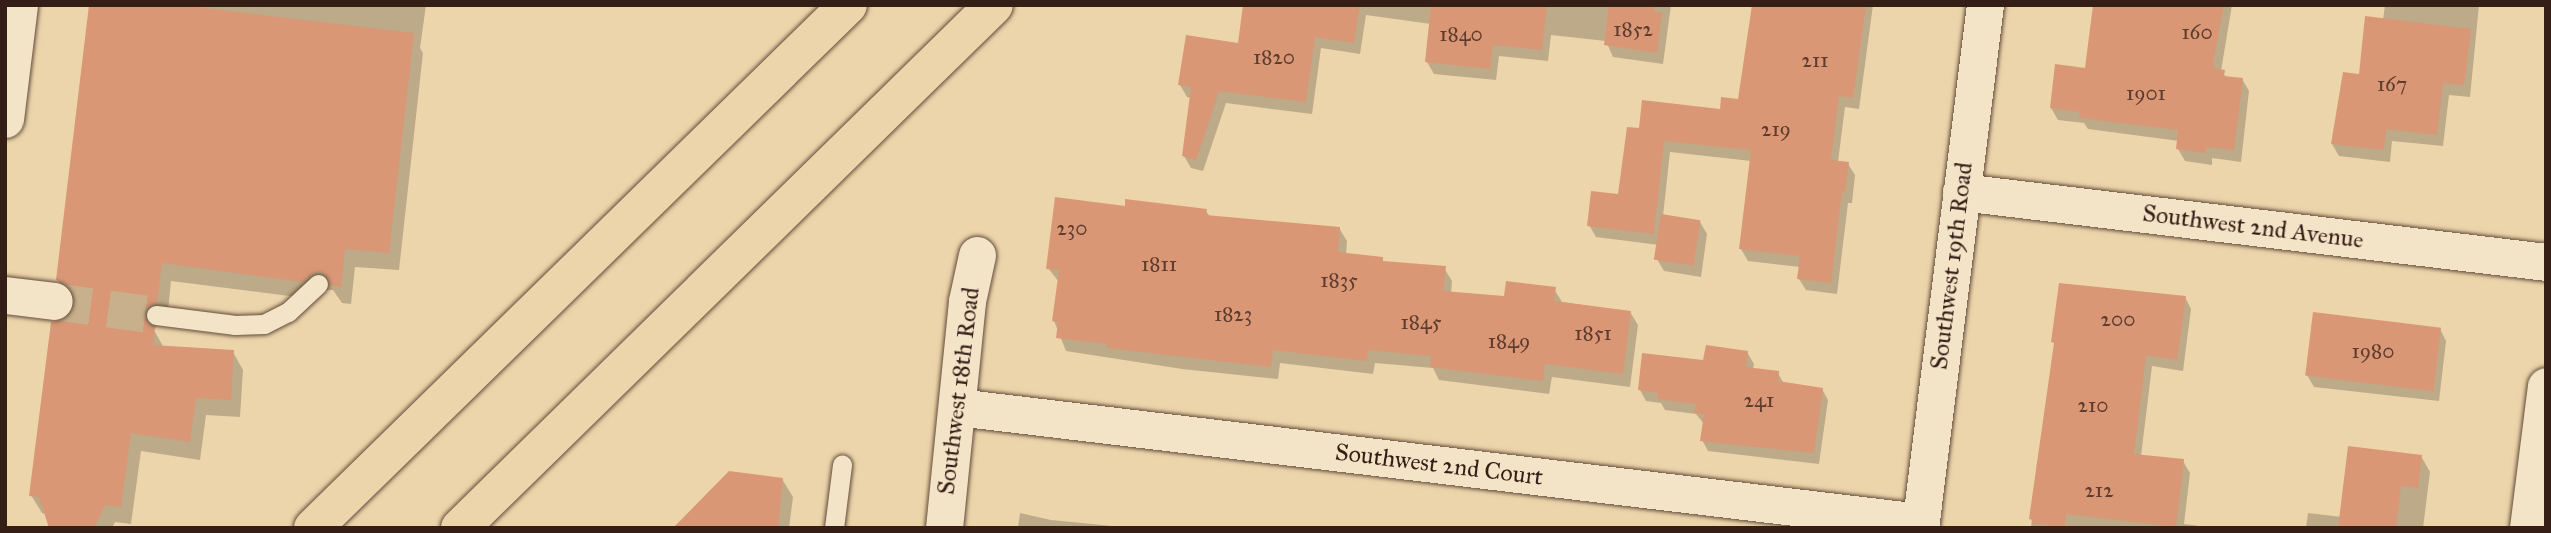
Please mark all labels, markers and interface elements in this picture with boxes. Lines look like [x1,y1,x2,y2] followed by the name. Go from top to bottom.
[1613,16,1653,42] house number: 1852
[2181,19,2213,45] house number: 160
[1439,21,1483,47] house number: 1840
[1253,44,1295,70] house number: 1820
[1802,47,1828,73] house number: 211
[2377,71,2407,97] house number: 167
[2126,80,2166,106] house number: 1901
[1761,116,1791,142] house number: 219
[1925,161,1979,371] street label: Southwest 19th Road
[2141,199,2365,255] street label: Southwest 2nd Avenue
[1057,215,1087,241] house number: 230
[1141,251,1177,277] house number: 1811
[1320,267,1358,293] house number: 1835
[932,286,986,496] street label: Southwest 18th Road
[1214,301,1252,327] house number: 1823
[2101,306,2135,332] house number: 200
[1401,309,1441,335] house number: 1845
[1574,320,1612,346] house number: 1851
[1488,328,1530,354] house number: 1849
[2352,338,2394,364] house number: 1980
[1744,387,1774,413] house number: 241
[2078,392,2108,418] house number: 210
[1333,438,1545,492] street label: Southwest 2nd Court
[2084,477,2114,503] house number: 212

